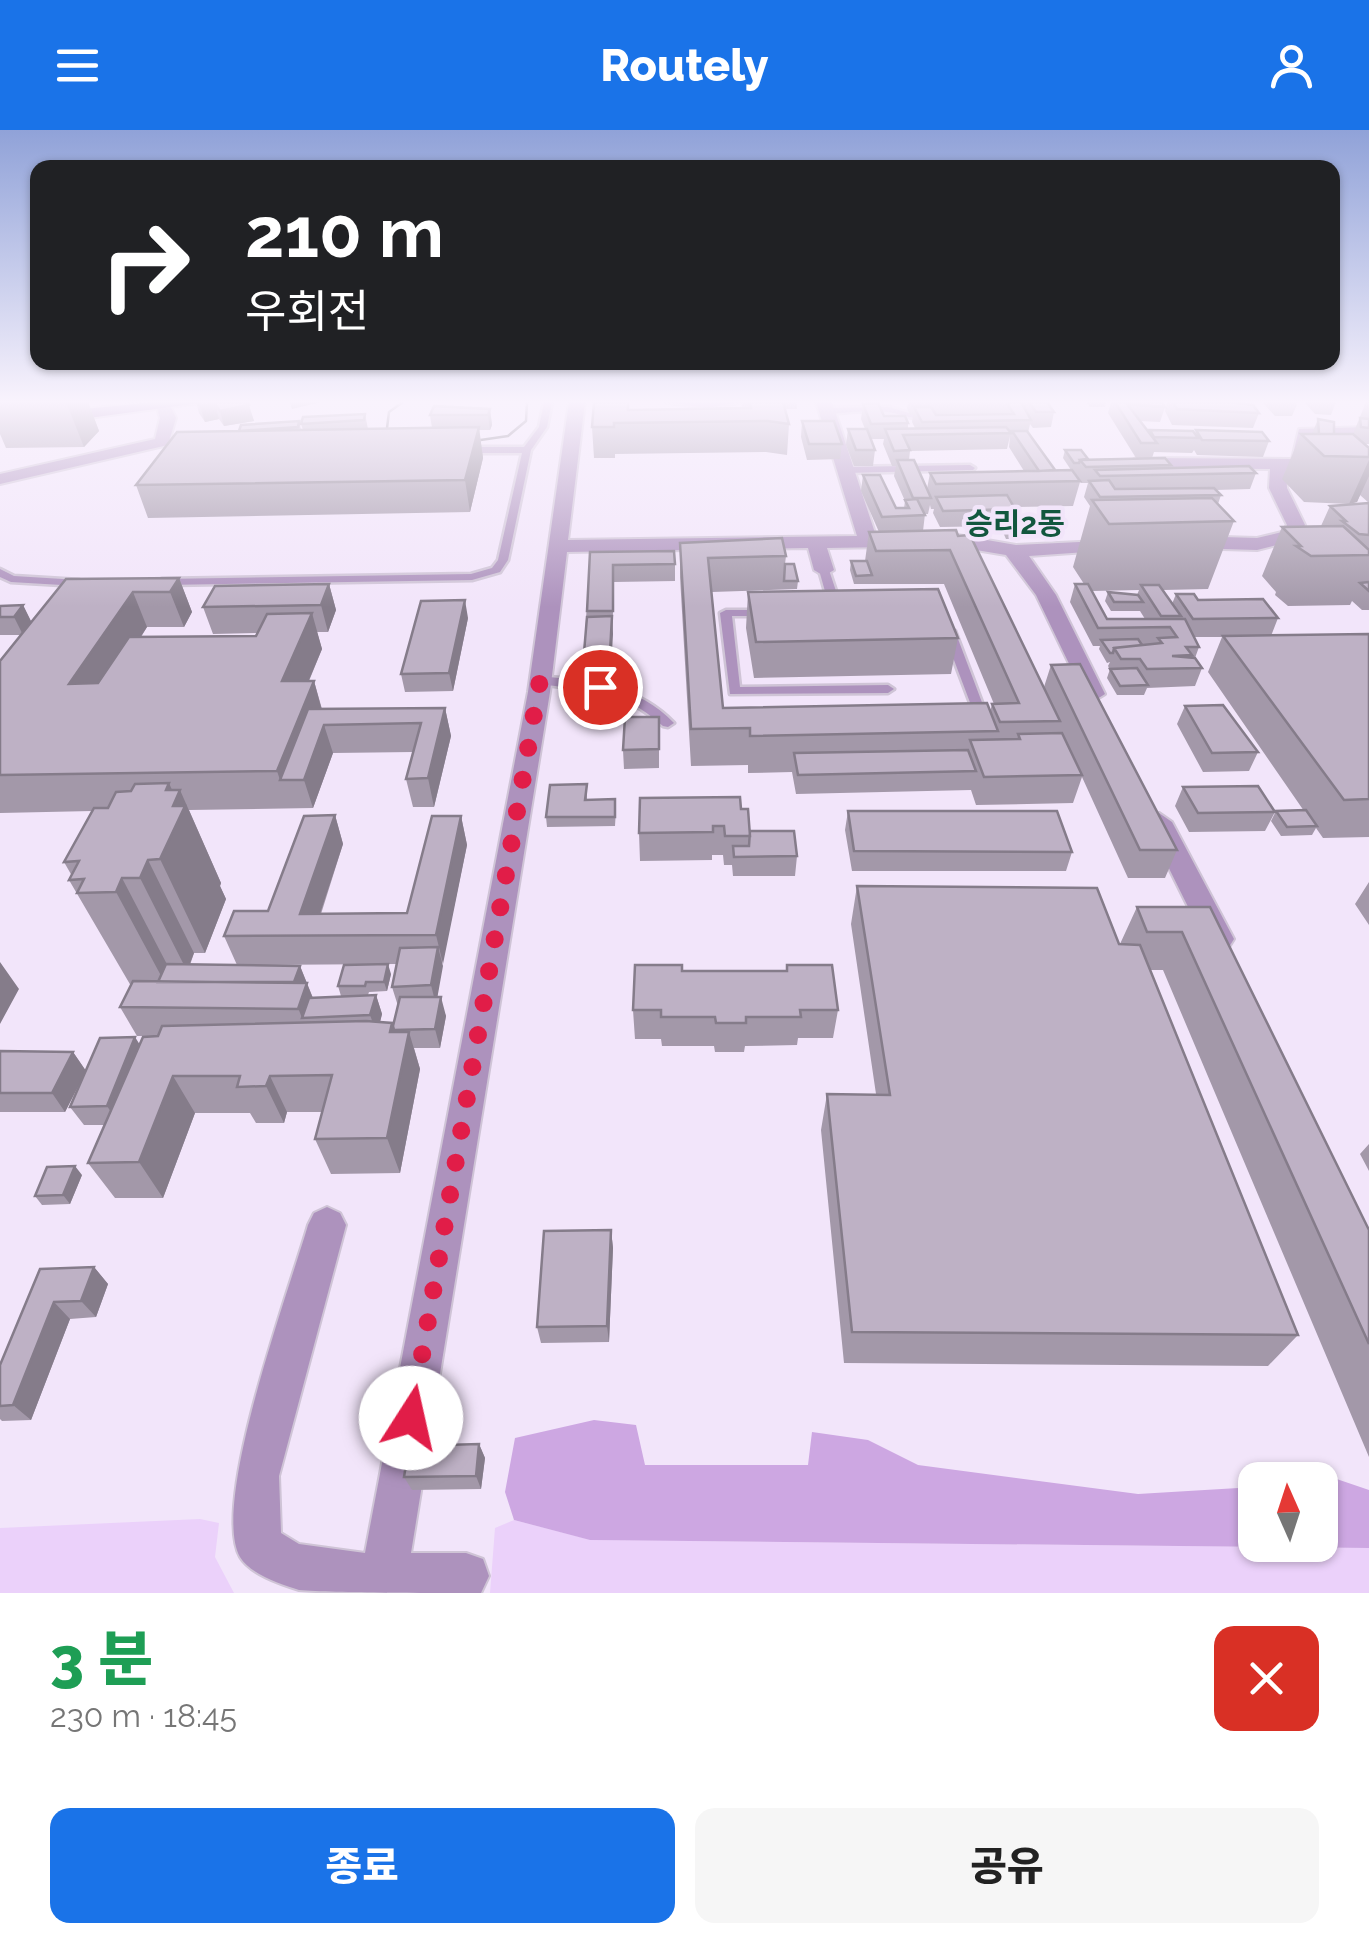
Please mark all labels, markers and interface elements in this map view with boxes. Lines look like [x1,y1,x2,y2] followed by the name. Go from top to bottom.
[50,38,105,93] icon: menu
[1264,38,1319,93] icon: person
[600,39,769,92] text: Routely
[245,191,444,273] text: 210 m
[80,200,210,330] icon: right
[245,285,369,338] text: 우회전
[965,506,1065,541] district label: 승리2동
[558,645,643,730] pin
[573,660,628,715] icon: arrive
[359,1366,463,1470] position arrow
[1238,1462,1338,1562] north arrow
[1238,1462,1338,1562] map controls
[50,1624,153,1694] text: 3 분
[1214,1626,1319,1731] button: close
[50,1697,237,1734] text: 230 m · 18:45
[50,1808,675,1923] button: 종료
[695,1808,1319,1923] button: 공유

